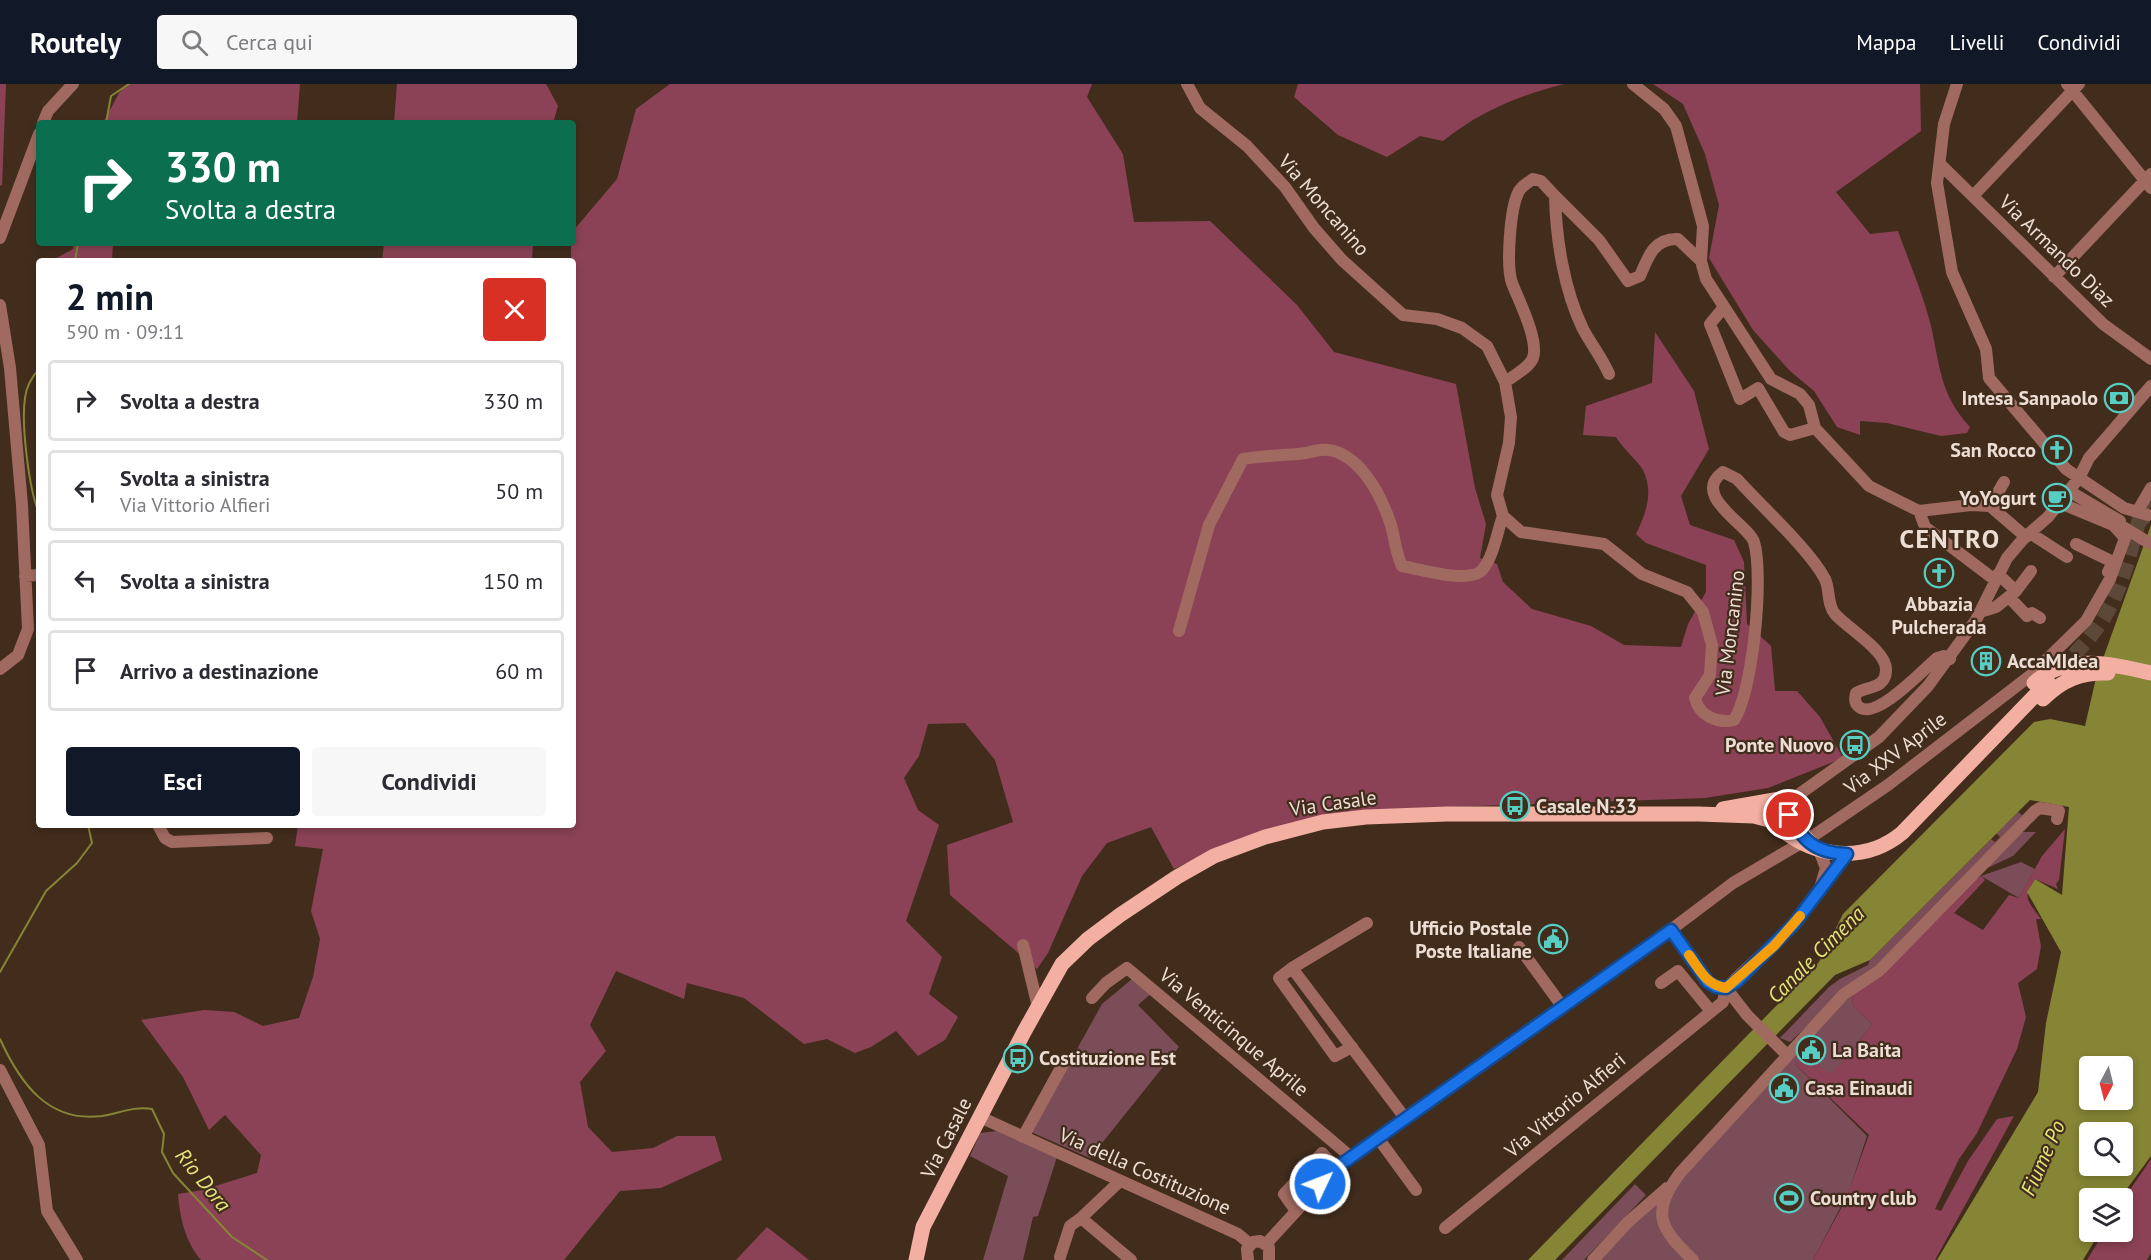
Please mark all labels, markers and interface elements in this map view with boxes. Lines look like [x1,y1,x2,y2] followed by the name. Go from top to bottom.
[157,15,577,69] search box
[30,24,121,61] text: Routely
[178,26,211,59] icon: search
[226,28,313,56] text: Cerca qui
[1856,29,1916,56] text: Mappa
[1949,29,2004,56] text: Livelli
[2037,29,2121,56] text: Condividi
[165,139,281,194] text: 330 m
[66,144,144,222] icon: right
[1272,148,1375,261] street label: Via Moncanino
[1993,188,2120,313] street label: Via Armando Diaz
[165,192,336,226] text: Svolta a destra
[66,273,154,320] text: 2 min
[483,278,546,341] button: close
[66,319,184,345] text: 590 m · 09:11
[2103,382,2135,414] bank icon: Intesa Sanpaolo
[69,384,102,417] icon: right
[1961,385,2098,411] place label: Intesa Sanpaolo
[120,387,260,415] text: Svolta a destra
[483,387,543,415] text: 330 m
[2041,434,2073,466] church icon: San Rocco
[1950,437,2036,463] place label: San Rocco
[120,464,270,492] text: Svolta a sinistra
[69,474,102,507] icon: left
[495,477,543,505] text: 50 m
[2041,482,2073,514] cafe icon: YoYogurt
[1958,485,2036,511] place label: YoYogurt
[120,492,270,518] text: Via Vittorio Alfieri
[1899,522,2001,555] district label: CENTRO
[1923,557,1955,589] church icon: Abbazia Pulcherada
[69,564,102,597] icon: left
[120,567,270,595] text: Svolta a sinistra
[483,567,543,595] text: 150 m
[1709,569,1751,698] street label: Via Moncanino
[1892,591,1987,640] place label: Abbazia Pulcherada
[1970,645,2002,677] building icon: AccaMIdea
[2007,648,2098,674] place label: AccaMIdea
[69,654,102,687] icon: arrive
[120,657,319,685] text: Arrivo a destinazione
[495,657,543,685] text: 60 m
[1838,706,1951,801] street label: Via XXV Aprile
[1839,729,1871,761] bus stop icon: Ponte Nuovo
[1725,732,1834,758] place label: Ponte Nuovo
[66,747,300,816] button: Esci
[312,747,546,816] button: Condividi
[1287,784,1378,822] street label: Via Casale
[1763,789,1814,840] pin
[1499,790,1531,822] bus stop icon: Casale N.33
[1536,793,1637,819] place label: Casale N.33
[1772,798,1805,831] icon: arrive
[1761,900,1870,1009] water label: Canale Cimena
[1409,915,1532,964] place label: Ufficio Postale Poste Italiane
[1537,923,1569,955] public building icon: Ufficio Postale Poste Italiane
[1153,961,1314,1102] street label: Via Venticinque Aprile
[1795,1034,1827,1066] public building icon: La Baita
[1832,1037,1901,1063] place label: La Baita
[1002,1042,1034,1074] bus stop icon: Costituzione Est
[1039,1045,1176,1071] place label: Costituzione Est
[1498,1047,1631,1164] street label: Via Vittorio Alfieri
[2079,1056,2133,1110] north arrow
[2079,1056,2133,1242] map controls
[1768,1072,1800,1104] public building icon: Casa Einaudi
[1805,1075,1913,1101] place label: Casa Einaudi
[914,1093,977,1184] street label: Via Casale
[2014,1116,2071,1200] water label: Fiume Po
[1054,1121,1235,1221] street label: Via della Costituzione
[2079,1122,2133,1176] button: search
[170,1143,238,1217] water label: Rio Dora
[1288,1152,1352,1216] position arrow
[1773,1182,1805,1214] sports icon: Country club
[1810,1185,1917,1211] place label: Country club
[2079,1188,2133,1242] button: layers

